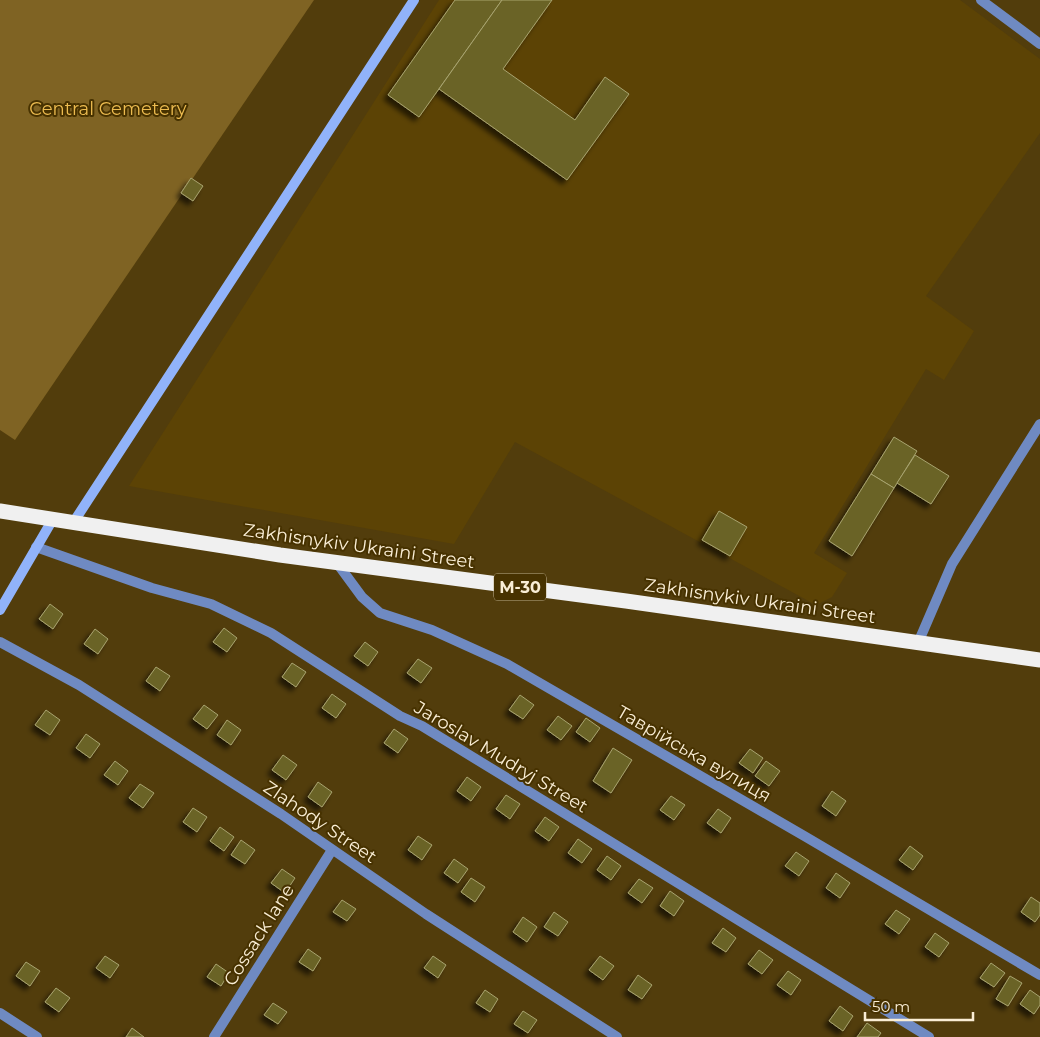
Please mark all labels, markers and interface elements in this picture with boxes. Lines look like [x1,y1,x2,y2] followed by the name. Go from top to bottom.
[29,98,187,120] park label: Central Cemetery
[242,519,476,573] street label: Zakhisnykiv Ukraini Street
[494,574,546,600] road number: М-30
[643,574,877,628] street label: Zakhisnykiv Ukraini Street
[409,696,592,818] street label: Jaroslav Mudryj Street
[613,701,775,807] street label: Таврійська вулиця
[259,776,381,868] street label: Zlahody Street
[219,880,299,990] street label: Cossack lane
[865,990,972,1022] scale bar
[872,997,910,1016] text: 50 m

